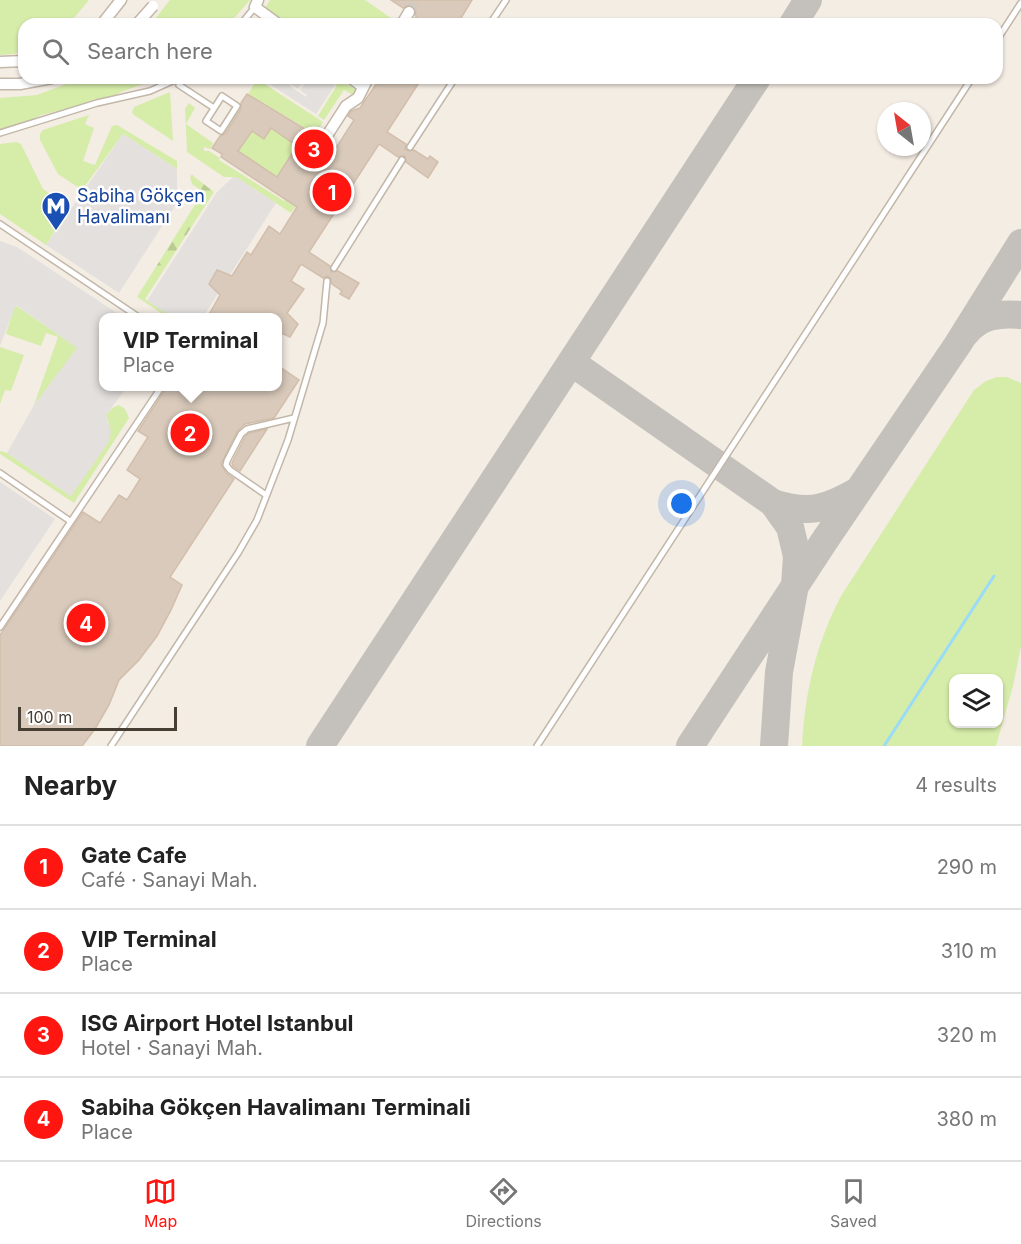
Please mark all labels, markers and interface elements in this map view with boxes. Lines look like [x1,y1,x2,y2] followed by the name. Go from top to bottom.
[18,18,1003,84] search box
[39,35,72,68] icon: search
[87,38,213,64] text: Search here
[877,102,931,156] north arrow
[294,126,334,172] pin: 3
[312,170,352,214] pin: 1
[77,185,205,227] place label: Sabiha Gökçen Havalimanı
[40,190,72,232] metro station icon: Sabiha Gökçen Havalimanı
[99,313,282,391] popup
[123,327,258,353] text: VIP Terminal
[123,353,175,377] text: Place
[170,410,210,456] pin: 2
[667,489,696,518] your location
[66,600,106,646] pin: 4
[949,674,1003,728] map controls
[949,674,1003,728] button: layers
[18,704,177,732] scale bar
[27,707,72,727] text: 100 m
[24,770,117,801] text: Nearby
[915,773,997,797] text: 4 results
[81,842,187,868] text: Gate Cafe
[39,855,48,879] text: 1
[937,855,997,879] text: 290 m
[81,868,258,892] text: Café · Sanayi Mah.
[81,926,217,952] text: VIP Terminal
[37,939,50,963] text: 2
[941,939,997,963] text: 310 m
[81,952,133,976] text: Place
[81,1010,354,1036] text: ISG Airport Hotel Istanbul
[37,1023,50,1047] text: 3
[937,1023,997,1047] text: 320 m
[81,1036,263,1060] text: Hotel · Sanayi Mah.
[81,1094,471,1120] text: Sabiha Gökçen Havalimanı Terminali
[37,1107,50,1131] text: 4
[937,1107,997,1131] text: 380 m
[81,1120,133,1144] text: Place
[144,1175,177,1231] tab: Map
[466,1175,542,1231] tab: Directions
[830,1175,877,1231] tab: Saved

